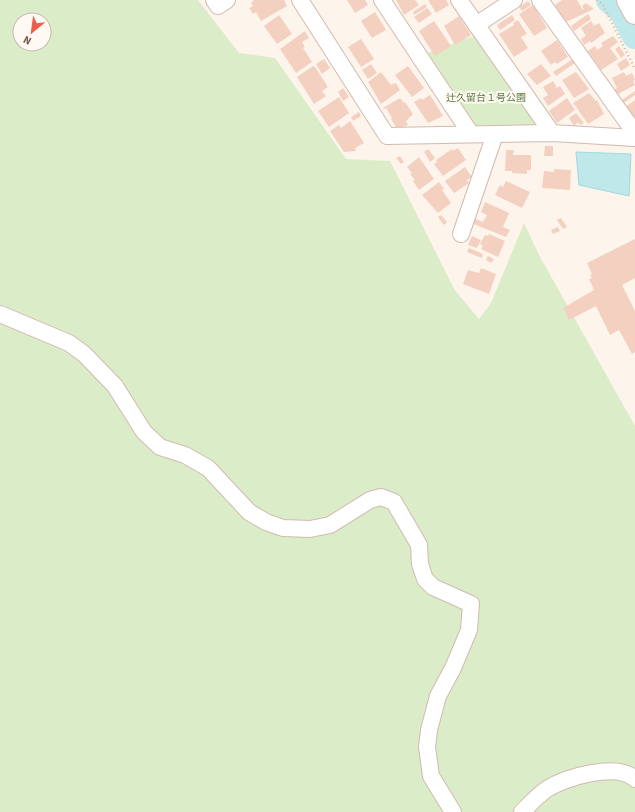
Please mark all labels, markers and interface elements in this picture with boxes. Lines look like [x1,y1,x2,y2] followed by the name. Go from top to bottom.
[12,12,52,52] north arrow
[21,32,34,49] text: N
[446,91,526,105] park label: 辻久留台１号公園

